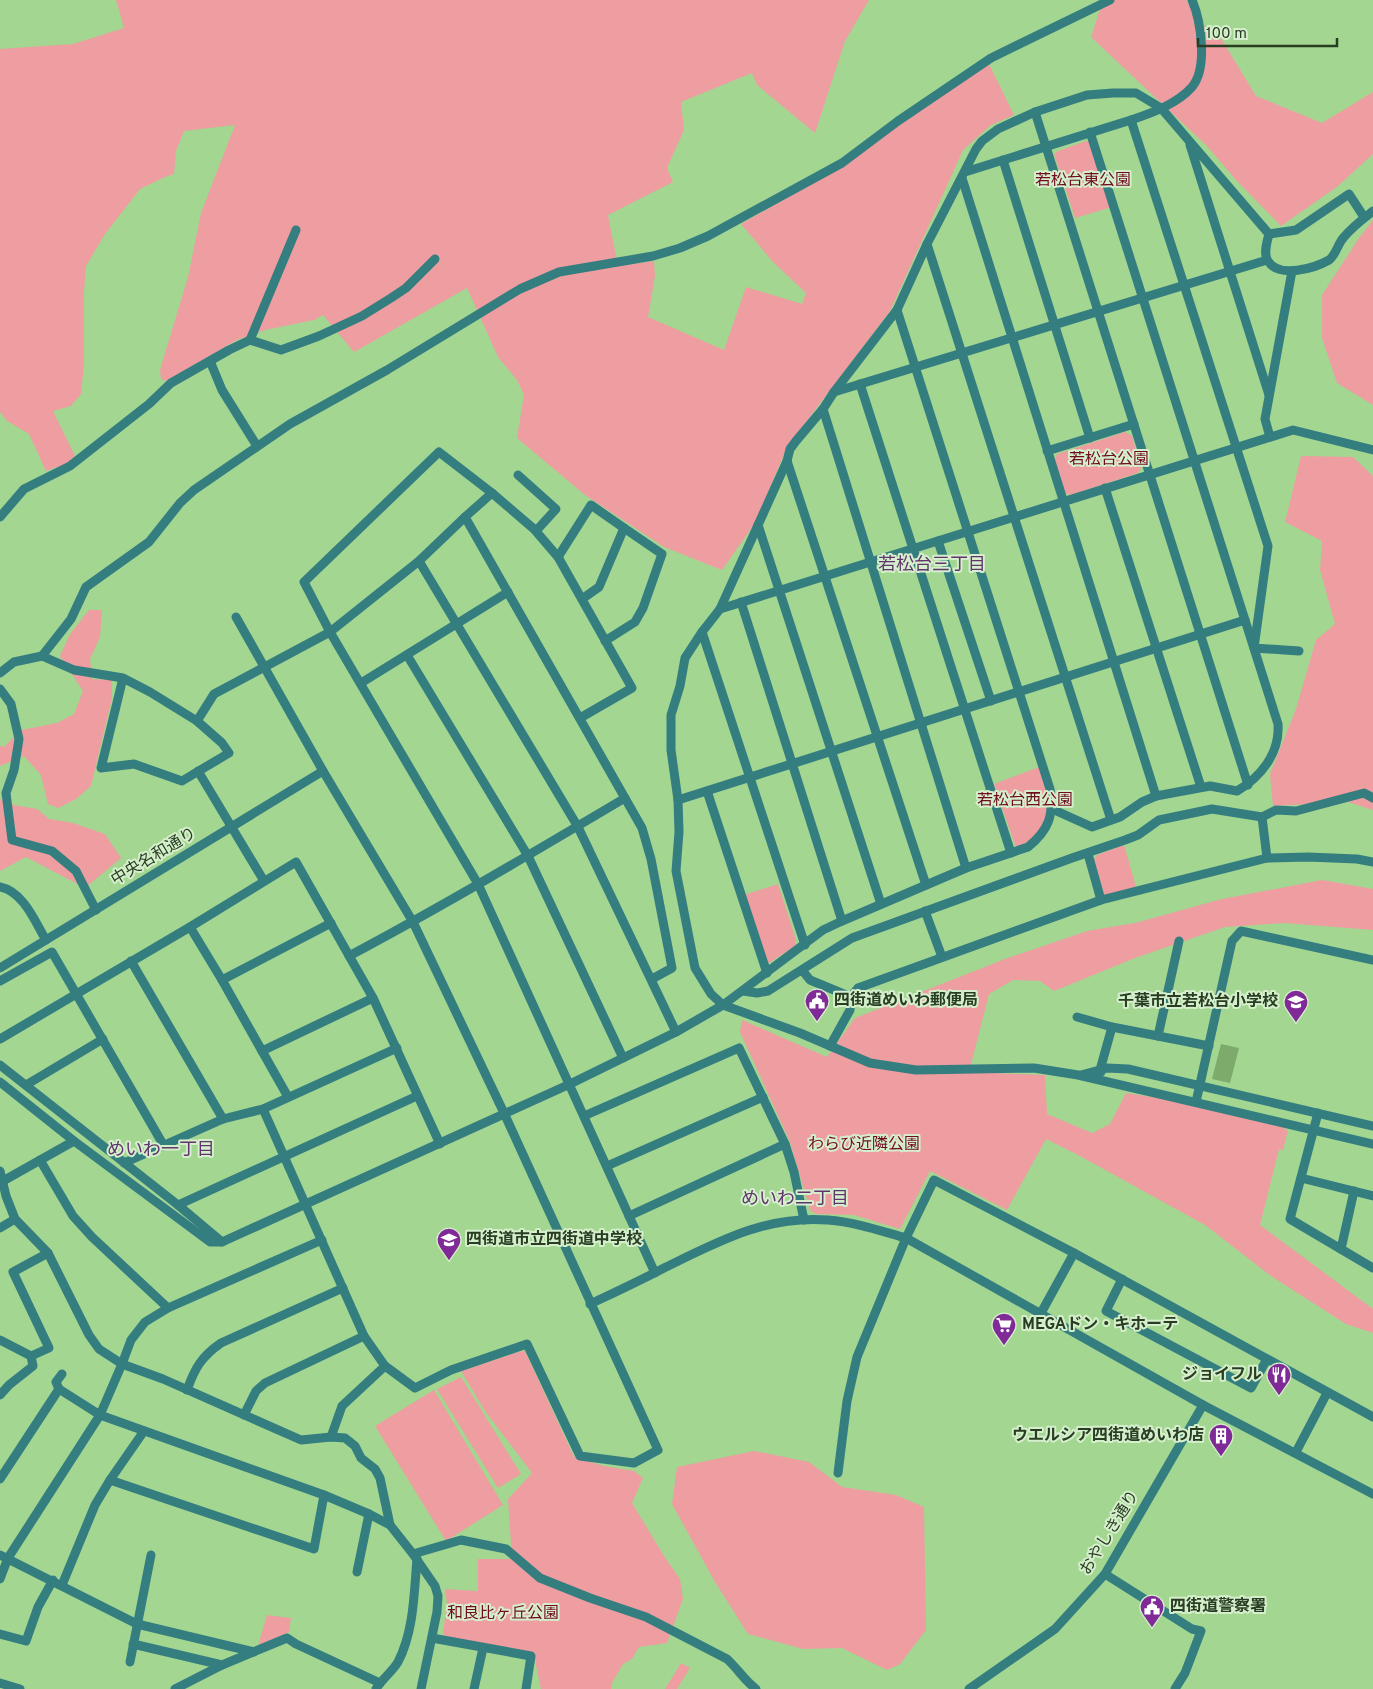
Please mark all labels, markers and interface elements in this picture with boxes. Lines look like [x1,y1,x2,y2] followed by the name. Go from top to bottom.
[1198,15,1337,47] scale bar
[1206,25,1247,44] text: 100 m
[1035,171,1131,191] park label: 若松台東公園
[1069,450,1149,470] park label: 若松台公園
[878,554,986,577] district label: 若松台三丁目
[977,791,1073,811] park label: 若松台西公園
[108,824,200,890] street label: 中央名和通り
[804,988,830,1022] public building icon: 四街道めいわ郵便局
[1283,989,1309,1023] school or university icon: 千葉市立若松台小学校
[834,991,978,1011] place label: 四街道めいわ郵便局
[1118,992,1278,1012] place label: 千葉市立若松台小学校
[808,1135,920,1155] park label: わらび近隣公園
[107,1139,215,1162] district label: めいわ一丁目
[741,1188,849,1211] district label: めいわ二丁目
[436,1227,462,1261] school or university icon: 四街道市立四街道中学校
[466,1230,642,1250] place label: 四街道市立四街道中学校
[991,1312,1017,1346] supermarket icon: MEGAドン・キホーテ
[1022,1315,1178,1335] place label: MEGAドン・キホーテ
[1266,1362,1292,1396] restaurant icon: ジョイフル
[1182,1365,1262,1385] place label: ジョイフル
[1208,1423,1234,1457] building icon: ウエルシア四街道めいわ店
[1012,1426,1204,1446] place label: ウエルシア四街道めいわ店
[1076,1487,1144,1579] street label: おやしき通り
[1139,1594,1165,1628] public building icon: 四街道警察署
[1170,1597,1266,1617] place label: 四街道警察署
[447,1604,559,1624] park label: 和良比ヶ丘公園

